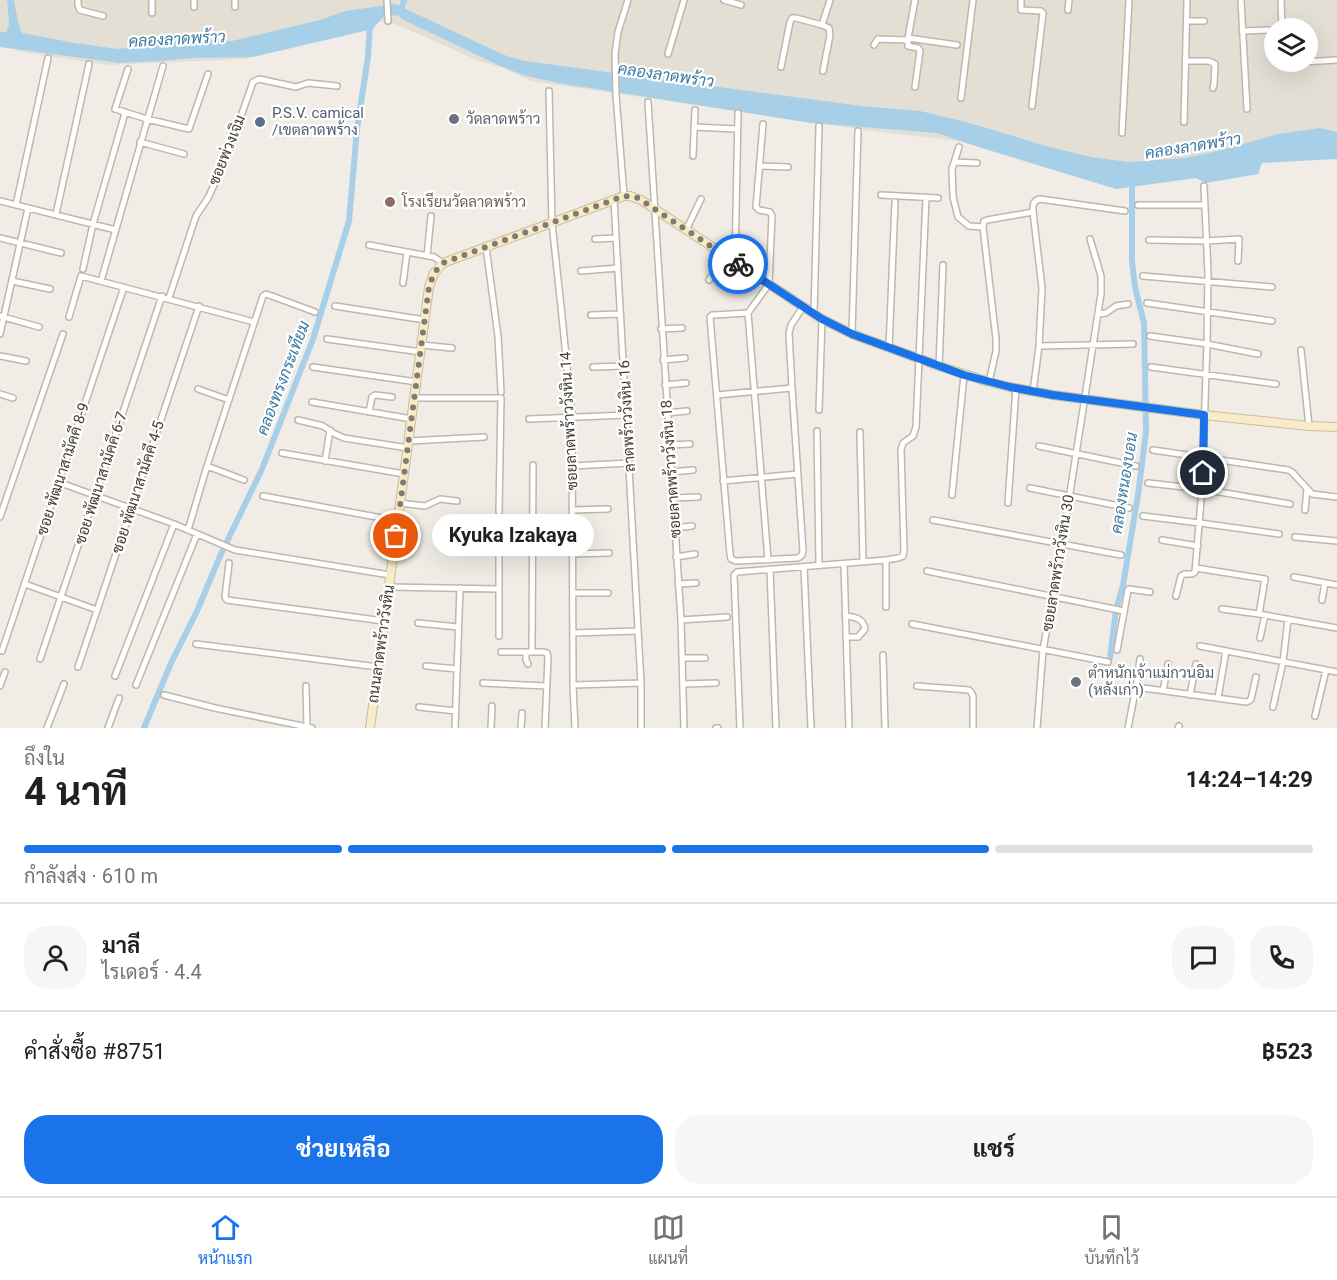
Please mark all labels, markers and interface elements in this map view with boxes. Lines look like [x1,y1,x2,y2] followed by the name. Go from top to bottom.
[1264,18,1318,72] map controls
[1264,18,1318,72] button: layers
[128,25,226,51] water label: คลองลาดพร้าว
[616,57,716,91] water label: คลองลาดพร้าว
[272,104,364,139] place label: P.S.V. camical /เขตลาดพร้าง
[466,109,540,128] place label: วัดลาดพร้าว
[204,112,249,188] street label: ซอยพ่วงเจิม
[447,112,461,126] marker: วัดลาดพร้าว
[253,115,267,129] marker: P.S.V. camical /เขตลาดพร้าง
[1143,127,1243,163] water label: คลองลาดพร้าว
[401,192,526,211] place label: โรงเรียนวัดลาดพร้าว
[383,195,397,209] marker: โรงเรียนวัดลาดพร้าว
[708,234,768,294] courier
[722,248,755,281] icon: bike
[251,317,314,438] water label: คลองทรงกระเทียม
[555,351,582,491] street label: ซอยลาดพร้าววังหิน 14
[614,360,639,472] street label: ลาดพร้าววังหิน 16
[656,399,685,539] street label: ซอยลาดพร้าววังหิน 18
[32,400,93,538] street label: ซอย พัฒนาสามัคคี 8-9
[70,409,131,547] street label: ซอย พัฒนาสามัคคี 6-7
[107,418,168,556] street label: ซอย พัฒนาสามัคคี 4-5
[1107,431,1141,535] water label: คลองหนองบอน
[1177,447,1228,498] pin
[1186,456,1219,489] icon: home
[1037,493,1078,633] street label: ซอยลาดพร้าววังหิน 30
[370,510,421,561] pin
[432,515,594,557] callout: Kyuka Izakaya
[379,519,412,552] icon: bag
[449,523,577,547] text: Kyuka Izakaya
[363,584,398,704] street label: ถนนลาดพร้าววังหิน
[1088,663,1214,699] place label: ตำหนักเจ้าแม่กวนอิม (หลังเก่า)
[1069,675,1083,689] marker: ตำหนักเจ้าแม่กวนอิม (หลังเก่า)
[24,746,65,770] text: ถึงใน
[1186,767,1313,792] text: 14:24–14:29
[24,769,128,815] text: 4 นาที
[24,864,158,888] text: กำลังส่ง · 610 m
[24,926,87,989] button: person
[1172,926,1235,989] button: chat
[1250,926,1313,989] button: phone
[102,933,140,958] text: มาลี
[102,960,202,984] text: ไรเดอร์ · 4.4
[24,1039,166,1064] text: คำสั่งซื้อ #8751
[1262,1039,1313,1064] text: ฿523
[24,1115,663,1184] button: ช่วยเหลือ
[675,1115,1313,1184] button: แชร์
[198,1211,252,1268] tab: หน้าแรก
[648,1211,688,1268] tab: แผนที่
[1084,1211,1139,1268] tab: บันทึกไว้

